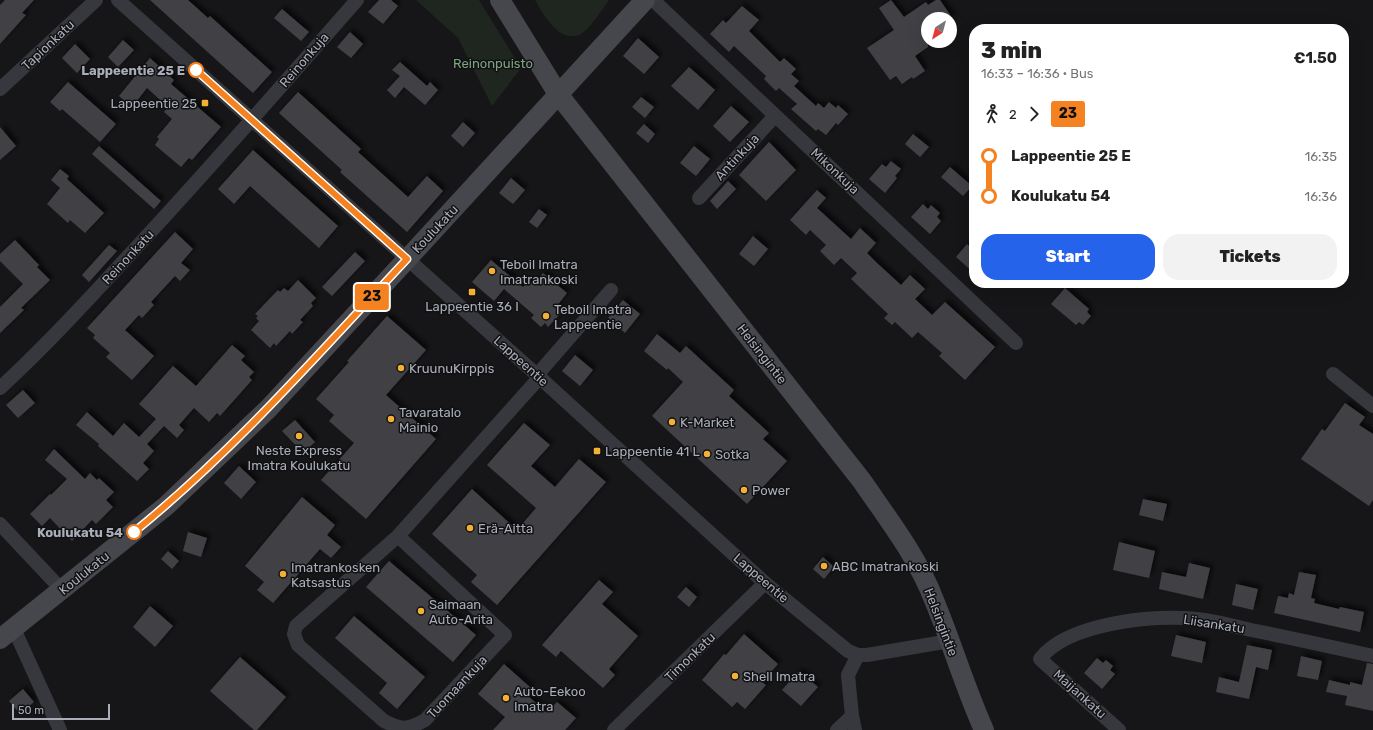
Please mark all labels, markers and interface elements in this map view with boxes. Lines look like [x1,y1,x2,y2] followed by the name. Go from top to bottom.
[921,12,957,48] north arrow
[921,12,957,48] map controls
[19,17,77,73] street label: Tapionkatu
[276,30,332,90] street label: Reinonkuja
[981,37,1042,64] text: 3 min
[1294,49,1337,67] text: €1.50
[453,56,533,71] park label: Reinonpuisto
[188,62,204,78] marker: Lappeentie 25 E
[81,63,185,78] place label: Lappeentie 25 E
[981,66,1093,81] text: 16:33 – 16:36 · Bus
[111,96,197,111] place label: Lappeentie 25
[200,98,210,108] marker: Lappeentie 25
[981,103,1003,125] icon: walk
[1023,103,1045,125] icon: forward
[1059,105,1077,122] text: 23
[1009,107,1017,122] text: 2
[712,131,762,183] street label: Antinkuja
[808,145,862,197] street label: Mikonkuja
[1011,147,1131,165] text: Lappeentie 25 E
[1305,149,1337,164] text: 16:35
[1011,187,1110,205] text: Koulukatu 54
[1305,189,1337,204] text: 16:36
[409,202,461,256] street label: Koulukatu
[99,227,157,287] street label: Reinonkatu
[981,234,1155,280] button: Start
[1163,234,1337,280] button: Tickets
[500,257,578,287] place label: Teboil Imatra Imatrankoski
[487,266,497,276] marker: Teboil Imatra Imatrankoski
[354,284,390,310] line badge: 23
[467,287,477,297] marker: Lappeentie 36 I
[363,288,381,305] text: 23
[425,299,519,314] place label: Lappeentie 36 I
[554,302,632,332] place label: Teboil Imatra Lappeentie
[541,311,551,321] marker: Teboil Imatra Lappeentie
[733,321,790,387] street label: Helsingintie
[491,333,551,389] street label: Lappeentie
[409,361,495,376] place label: KruunuKirppis
[396,363,406,373] marker: KruunuKirppis
[399,405,461,435] place label: Tavaratalo Mainio
[386,414,396,424] marker: Tavaratalo Mainio
[680,415,734,430] place label: K-Market
[667,417,677,427] marker: K-Market
[294,431,304,441] marker: Neste Express Imatra Koulukatu
[248,443,350,473] place label: Neste Express Imatra Koulukatu
[605,444,701,459] place label: Lappeentie 41 L
[592,446,602,456] marker: Lappeentie 41 L
[715,447,749,462] place label: Sotka
[702,449,712,459] marker: Sotka
[752,483,790,498] place label: Power
[739,485,749,495] marker: Power
[478,521,533,536] place label: Erä-Aitta
[465,523,475,533] marker: Erä-Aitta
[126,524,142,540] marker: Koulukatu 54
[37,525,123,540] place label: Koulukatu 54
[56,548,112,598] street label: Koulukatu
[730,550,792,606] street label: Lappeentie
[832,559,939,574] place label: ABC Imatrankoski
[291,560,380,590] place label: Imatrankosken Katsastus
[819,561,829,571] marker: ABC Imatrankoski
[278,569,288,579] marker: Imatrankosken Katsastus
[920,586,961,658] street label: Helsingintie
[429,597,493,627] place label: Saimaan Auto-Arita
[416,606,426,616] marker: Saimaan Auto-Arita
[1182,612,1246,636] street label: Liisankatu
[662,629,718,685] street label: Timonkatu
[424,652,490,722] street label: Tuomaankuja
[1051,666,1109,722] street label: Maijankatu
[743,669,815,684] place label: Shell Imatra
[730,671,740,681] marker: Shell Imatra
[514,684,586,714] place label: Auto-Eekoo Imatra
[501,693,511,703] marker: Auto-Eekoo Imatra
[12,702,110,721] scale bar
[18,704,44,717] text: 50 m

